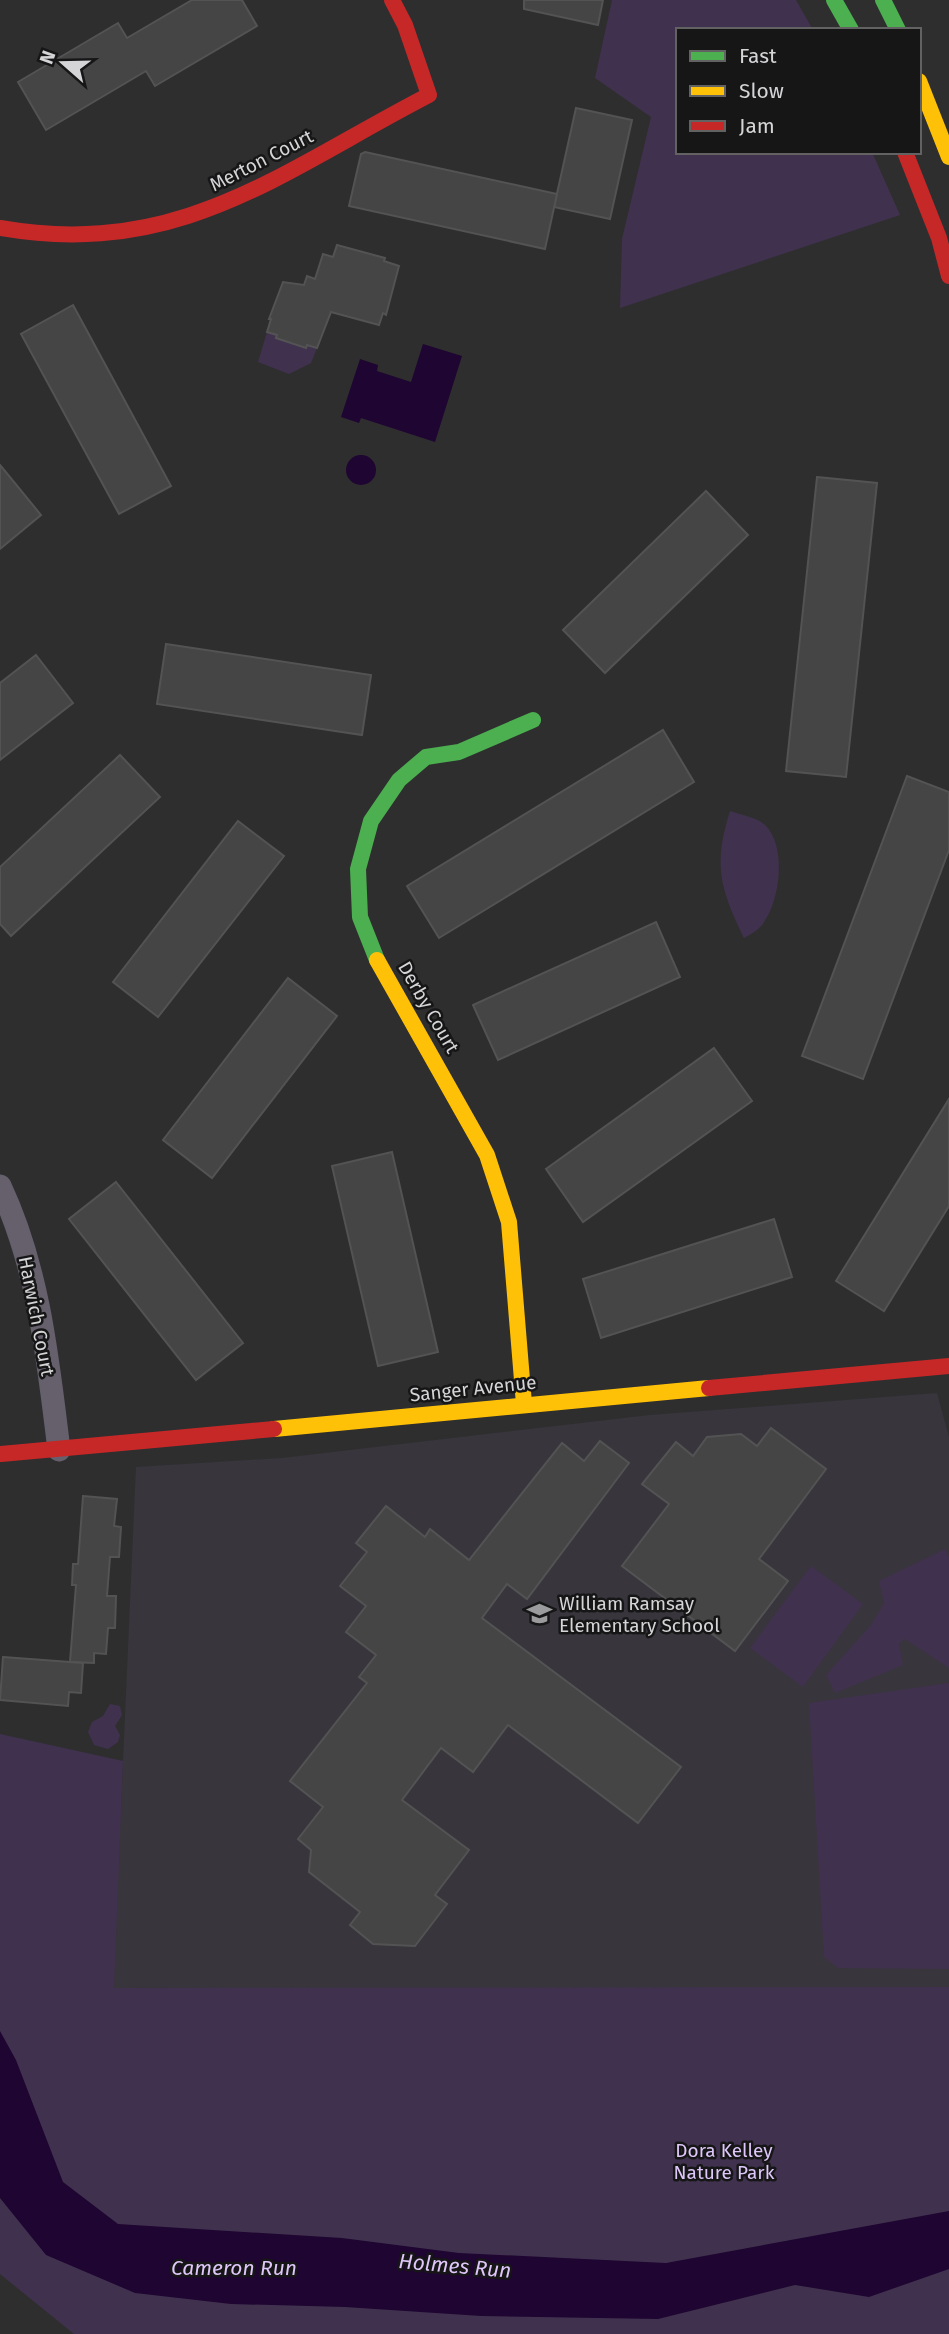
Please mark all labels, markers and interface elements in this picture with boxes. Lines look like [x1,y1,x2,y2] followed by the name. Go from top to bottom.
[28,28,98,98] north arrow
[676,28,921,154] legend
[739,43,777,69] text: Fast
[35,47,60,67] text: N
[739,78,784,104] text: Slow
[739,113,775,139] text: Jam
[206,125,317,196] street label: Merton Court
[393,957,464,1057] street label: Derby Court
[14,1254,59,1378] street label: Harwich Court
[409,1370,537,1407] street label: Sanger Avenue
[559,1592,720,1637] place label: William Ramsay Elementary School
[525,1600,553,1628] school or university icon: William Ramsay Elementary School
[674,2139,775,2184] park label: Dora Kelley Nature Park
[398,2248,512,2284] water label: Holmes Run
[171,2255,297,2281] water label: Cameron Run

